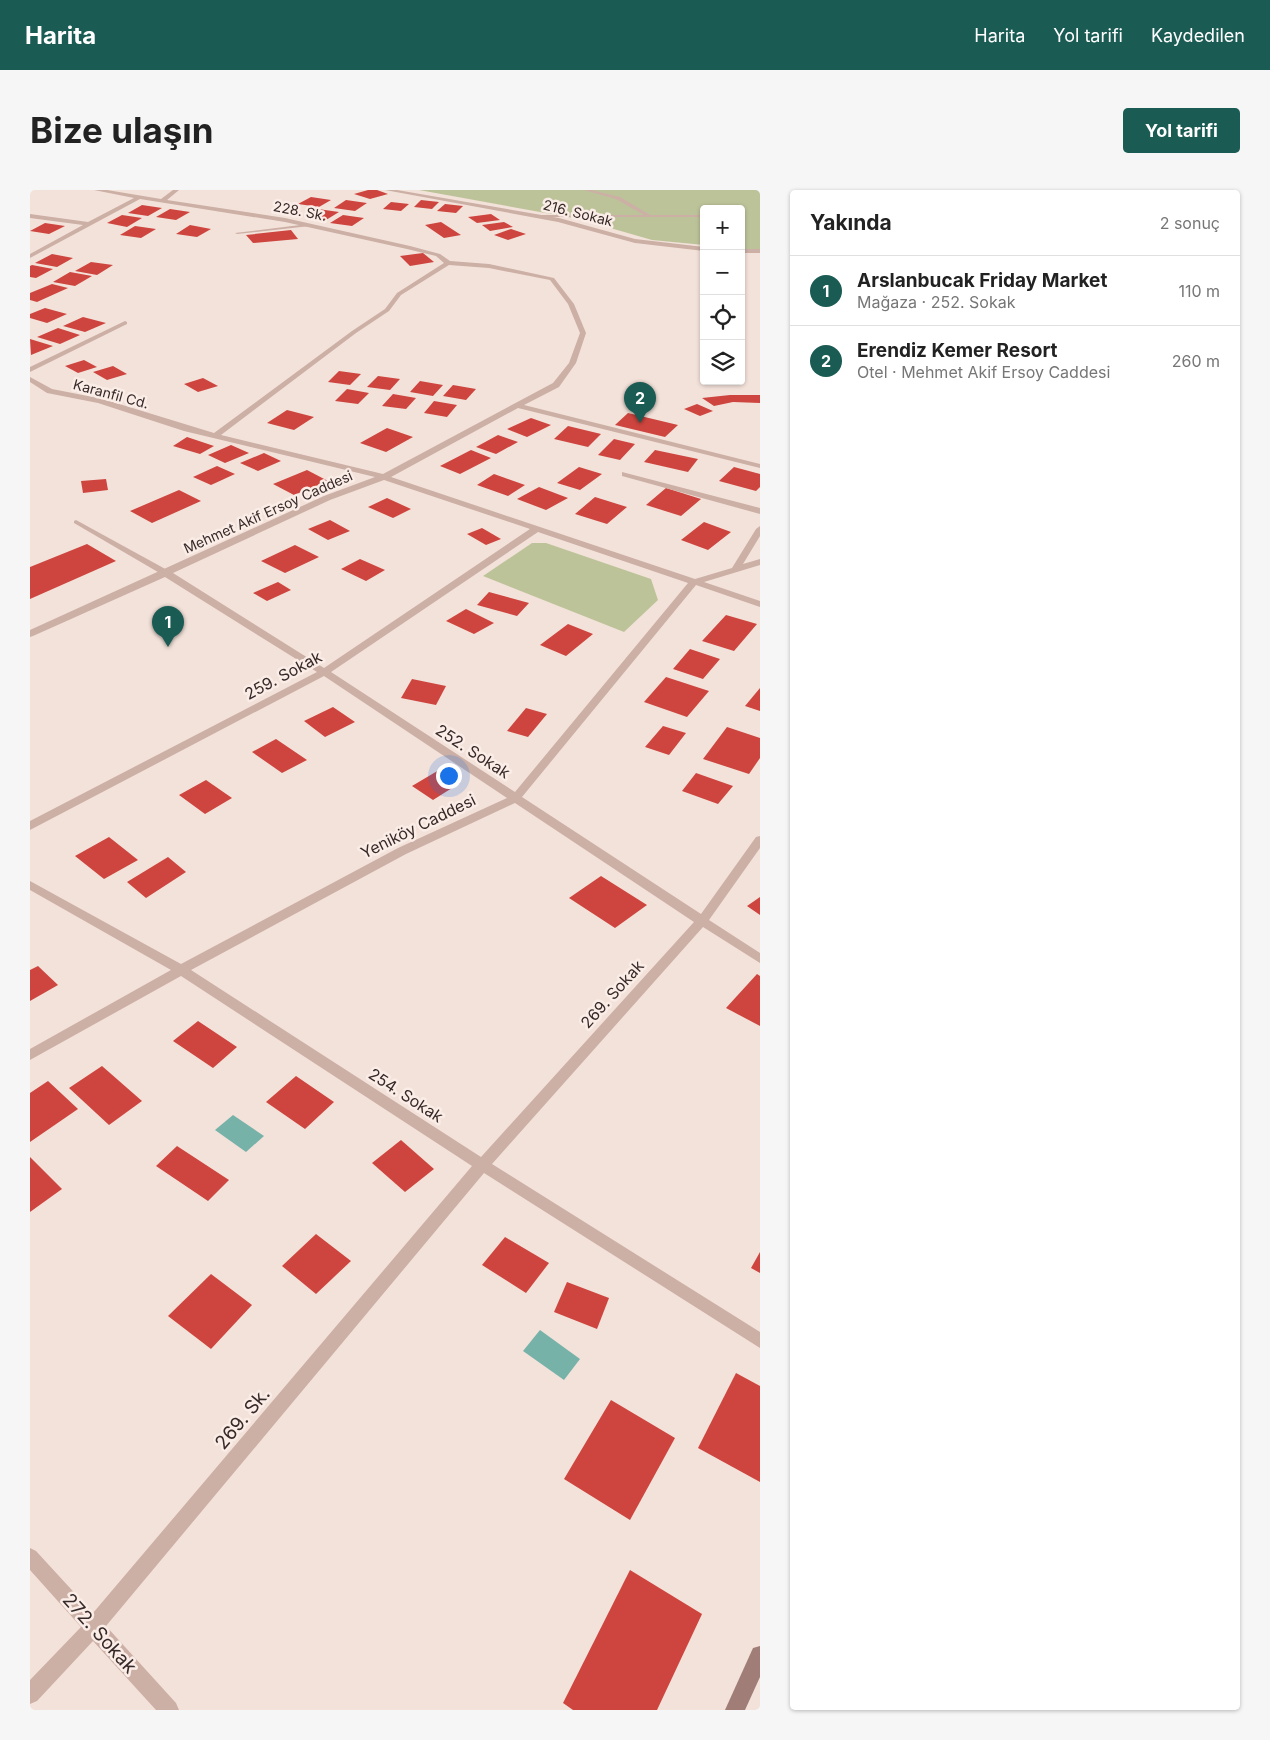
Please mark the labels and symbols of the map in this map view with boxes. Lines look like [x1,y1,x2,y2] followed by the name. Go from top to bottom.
[542,196,615,229] street label: 216. Sokak
[272,197,328,224] street label: 228. Sk.
[72,375,151,412] street label: Karanfil Cd.
[624,382,656,423] pin: 2
[181,467,355,557] street label: Mehmet Akif Ersoy Caddesi
[152,606,184,647] pin: 1
[241,646,325,704] street label: 259. Sokak
[432,720,514,783] street label: 252. Sokak
[436,763,462,789] your location
[357,790,479,862] street label: Yeniköy Caddesi
[576,956,648,1032] street label: 269. Sokak
[365,1064,447,1127] street label: 254. Sokak
[210,1383,275,1454] street label: 269. Sk.
[58,1589,142,1679] street label: 272. Sokak

